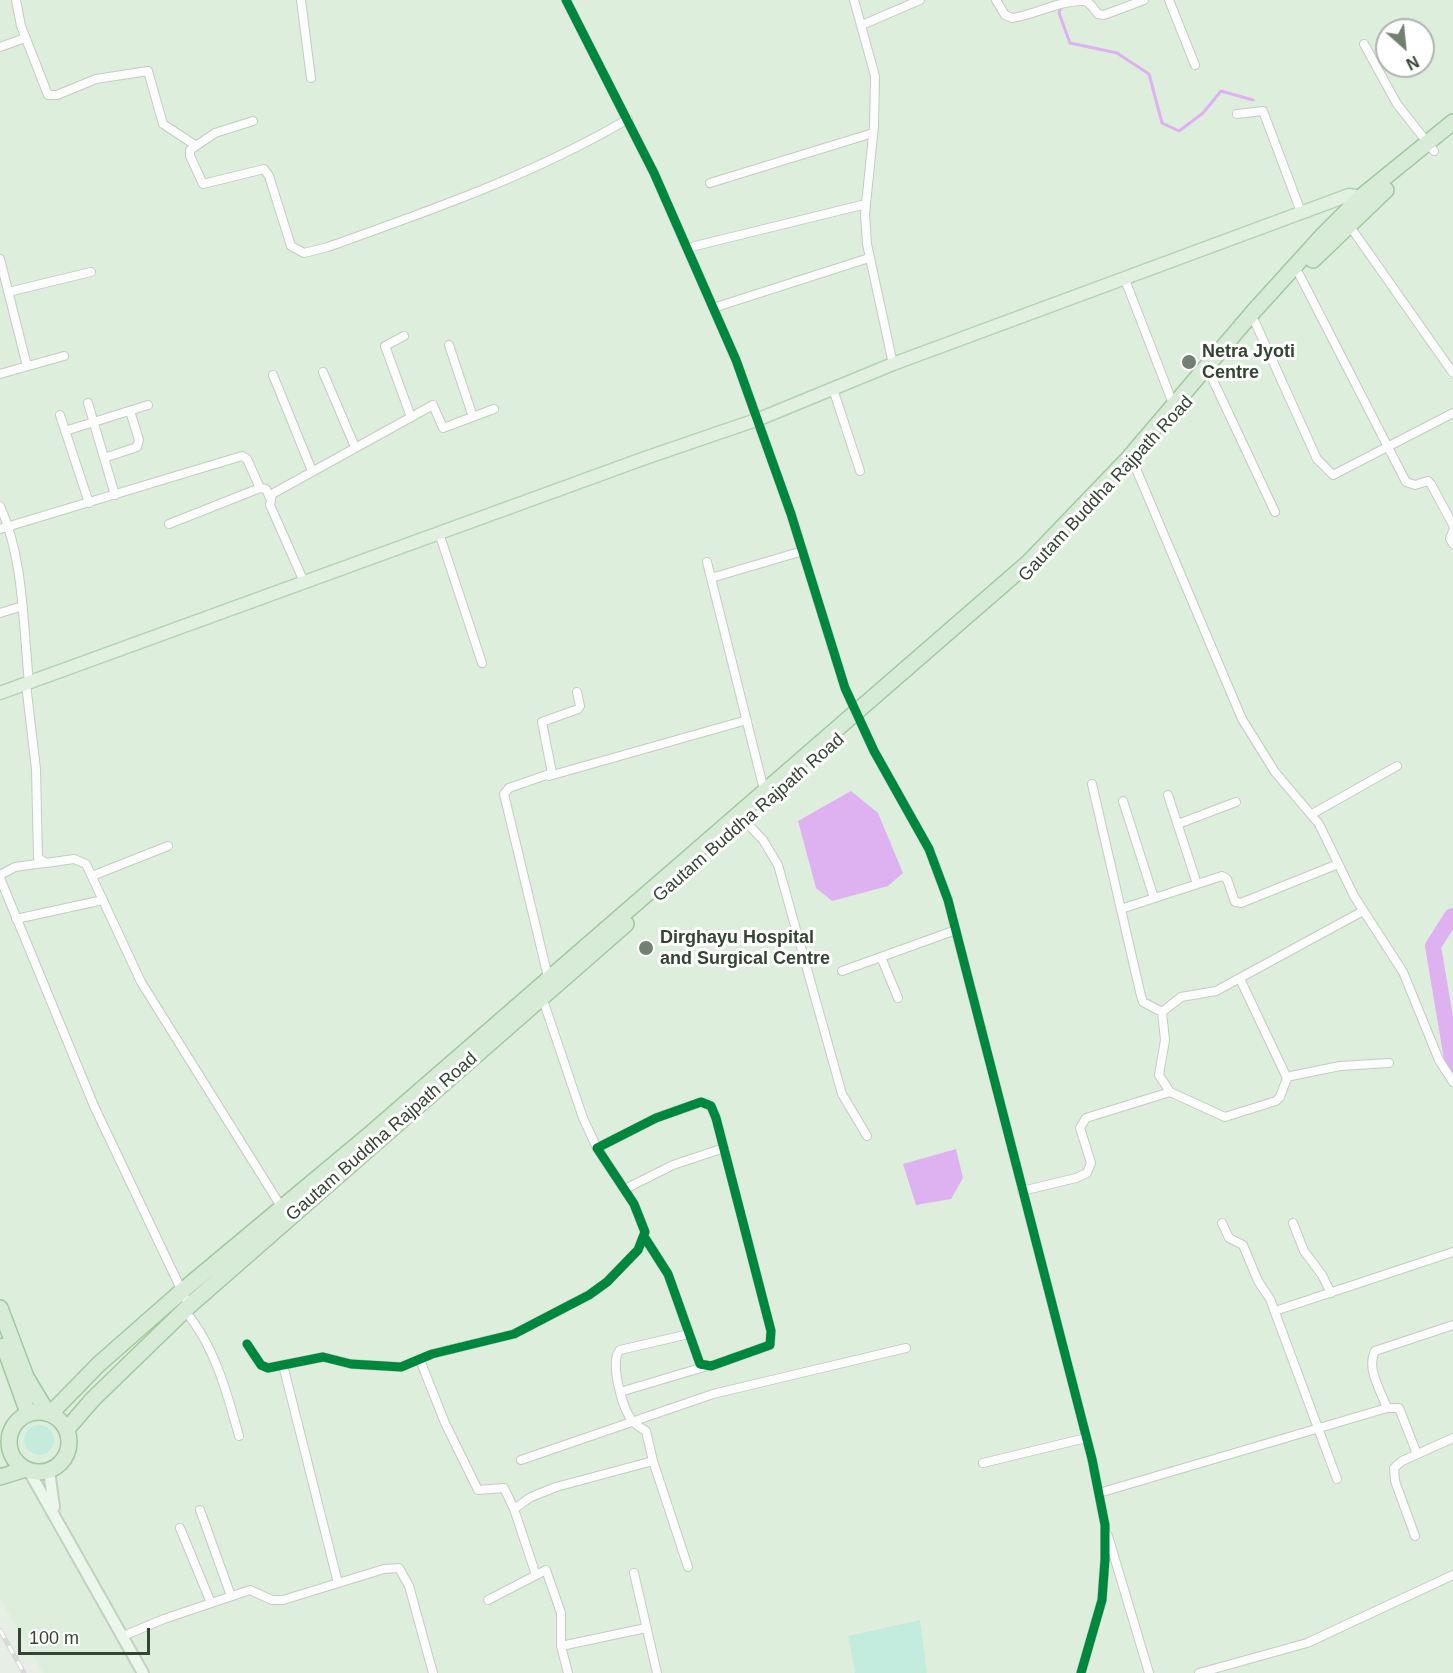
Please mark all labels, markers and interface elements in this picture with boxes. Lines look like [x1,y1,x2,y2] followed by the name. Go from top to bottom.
[1375,18,1435,78] north arrow
[1403,53,1422,73] text: N
[1202,341,1295,384] place label: Netra Jyoti Centre
[1180,353,1198,371] marker: Netra Jyoti Centre
[1014,392,1198,586] street label: Gautam Buddha Rajpath Road
[649,729,849,907] street label: Gautam Buddha Rajpath Road
[660,927,830,970] place label: Dirghayu Hospital and Surgical Centre
[637,939,655,957] marker: Dirghayu Hospital and Surgical Centre
[282,1048,482,1226] street label: Gautam Buddha Rajpath Road
[21,1616,153,1654] scale bar
[29,1628,79,1648] text: 100 m

